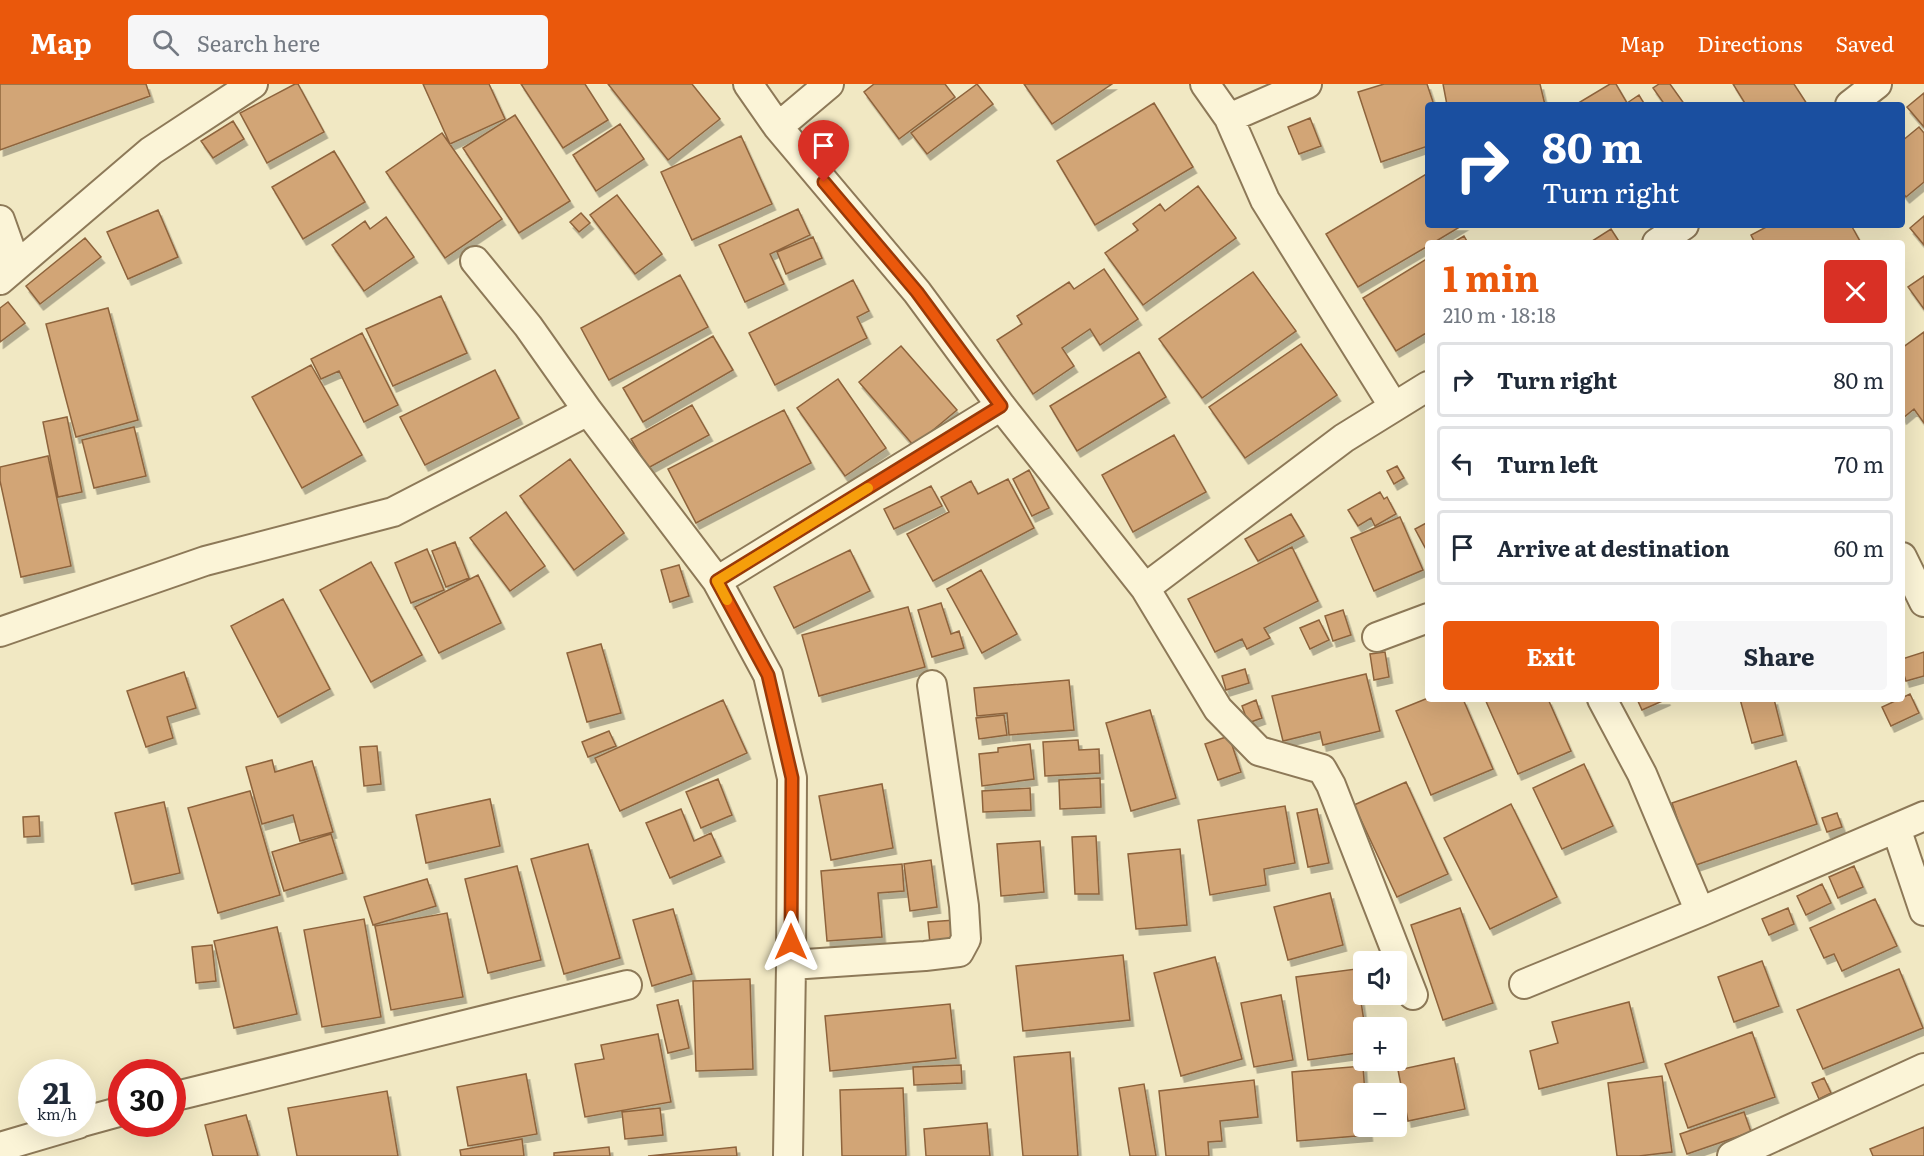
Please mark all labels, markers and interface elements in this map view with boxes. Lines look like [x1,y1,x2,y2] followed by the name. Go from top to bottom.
[128,15,548,69] search box
[30,21,92,63] text: Map
[149,26,182,59] icon: search
[197,26,320,59] text: Search here
[1620,27,1665,58] text: Map
[1698,27,1803,58] text: Directions
[1836,27,1894,58] text: Saved
[1542,114,1643,176] text: 80 m
[798,120,849,182] pin
[1443,126,1521,204] icon: right
[807,129,840,162] icon: arrive
[1542,171,1679,211] text: Turn right
[1443,250,1539,303] text: 1 min
[1824,260,1887,323] button: close
[1443,299,1556,329] text: 210 m · 18:18
[1446,363,1479,396] icon: right
[1497,363,1617,396] text: Turn right
[1833,363,1884,396] text: 80 m
[1446,447,1479,480] icon: left
[1497,447,1598,480] text: Turn left
[1834,447,1884,480] text: 70 m
[1446,531,1479,564] icon: arrive
[1497,531,1730,564] text: Arrive at destination
[1834,531,1884,564] text: 60 m
[1443,621,1659,690] button: Exit
[1671,621,1887,690] button: Share
[759,910,823,974] position arrow
[1353,951,1407,1137] map controls
[1353,951,1407,1005] button: sound
[1353,1017,1407,1071] button: +
[108,1059,186,1137] speed limit sign: 30
[43,1069,71,1113] text: 21
[1353,1083,1407,1137] button: −
[37,1102,77,1125] text: km/h

